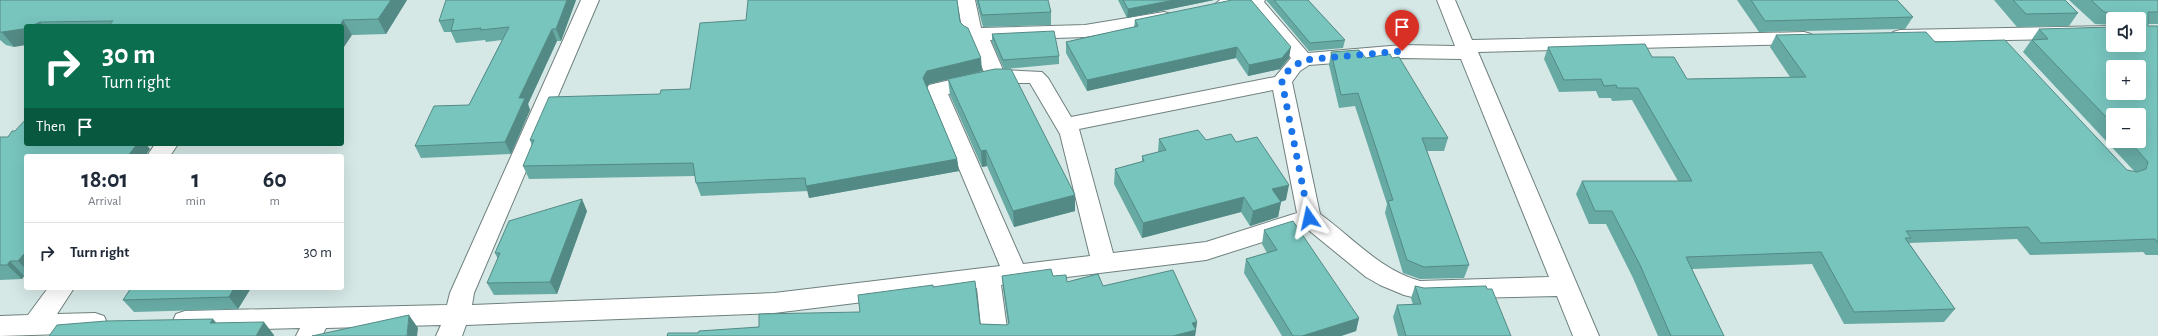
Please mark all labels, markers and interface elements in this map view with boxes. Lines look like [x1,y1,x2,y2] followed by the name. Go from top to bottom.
[1385,10,1419,51] pin
[2106,12,2146,148] map controls
[2106,12,2146,52] button: sound
[1391,16,1413,38] icon: arrive
[36,40,88,92] icon: right
[102,41,155,69] text: 30 m
[2106,60,2146,100] button: +
[102,74,171,92] text: Turn right
[2106,108,2146,148] button: −
[74,116,96,138] icon: arrive
[36,119,66,134] text: Then
[81,168,128,192] text: 18:01
[191,168,200,192] text: 1
[263,168,287,192] text: 60
[88,195,121,208] text: Arrival
[185,195,206,208] text: min
[270,195,280,208] text: m
[1288,197,1330,239] position arrow
[36,242,58,264] icon: right
[70,245,129,260] text: Turn right
[303,245,332,260] text: 30 m

